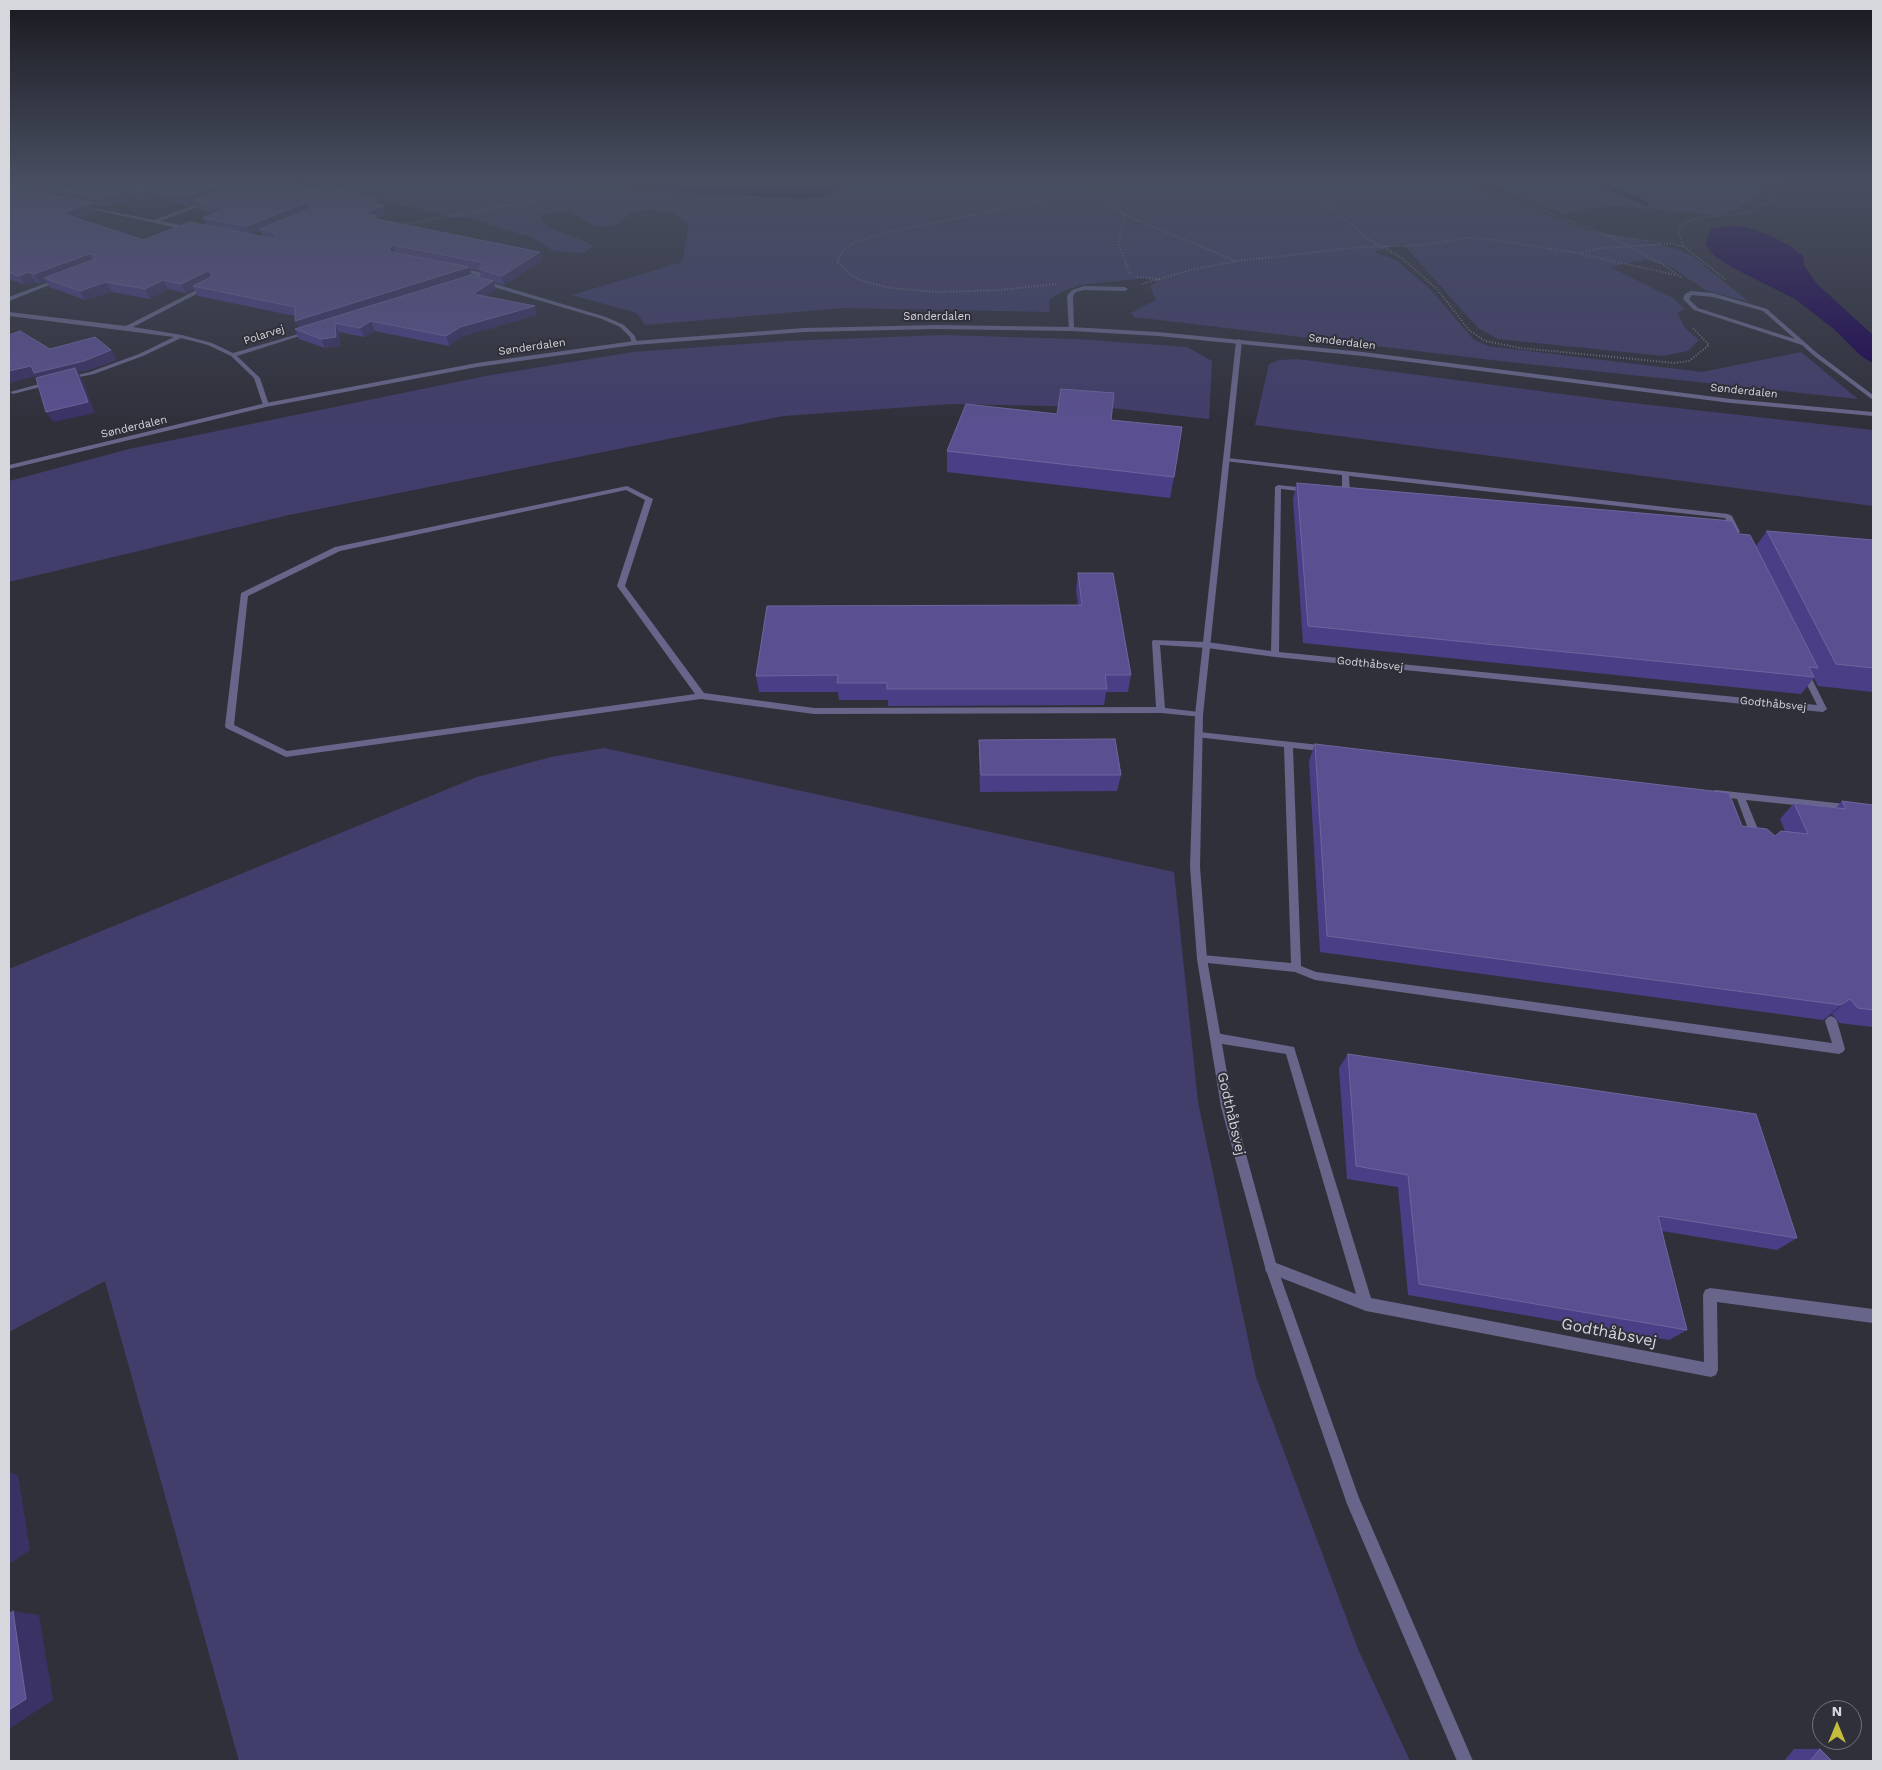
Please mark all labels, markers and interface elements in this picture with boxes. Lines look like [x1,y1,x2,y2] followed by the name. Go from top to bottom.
[903,310,971,324] street label: Sønderdalen
[242,322,286,348] street label: Polarvej
[1308,331,1376,353] street label: Sønderdalen
[498,336,566,358] street label: Sønderdalen
[1710,381,1778,401] street label: Sønderdalen
[100,413,168,441] street label: Sønderdalen
[1336,654,1404,674] street label: Godthåbsvej
[1739,694,1807,714] street label: Godthåbsvej
[1213,1071,1249,1157] street label: Godthåbsvej
[1560,1314,1658,1352] street label: Godthåbsvej
[1812,1700,1862,1750] north arrow
[1832,1703,1842,1719] text: N

